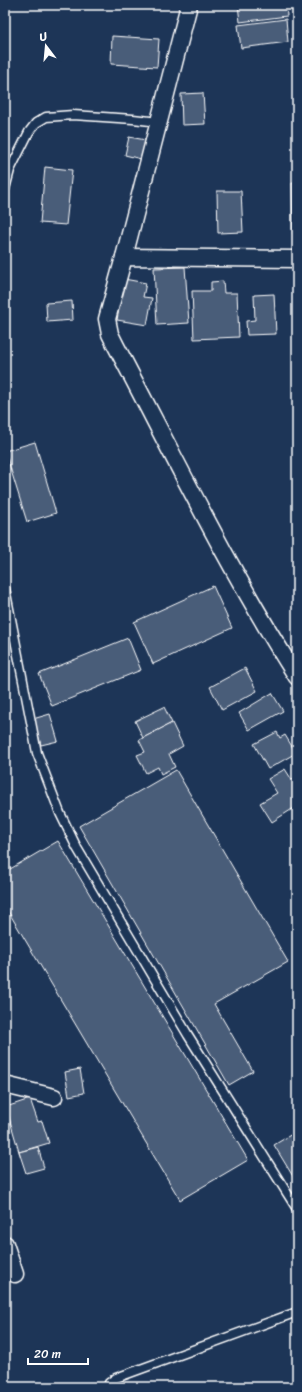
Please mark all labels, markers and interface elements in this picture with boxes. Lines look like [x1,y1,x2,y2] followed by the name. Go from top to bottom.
[26,26,66,66] north arrow
[37,27,50,47] text: U
[28,1340,88,1366] scale bar
[34,1343,61,1365] text: 20 m

